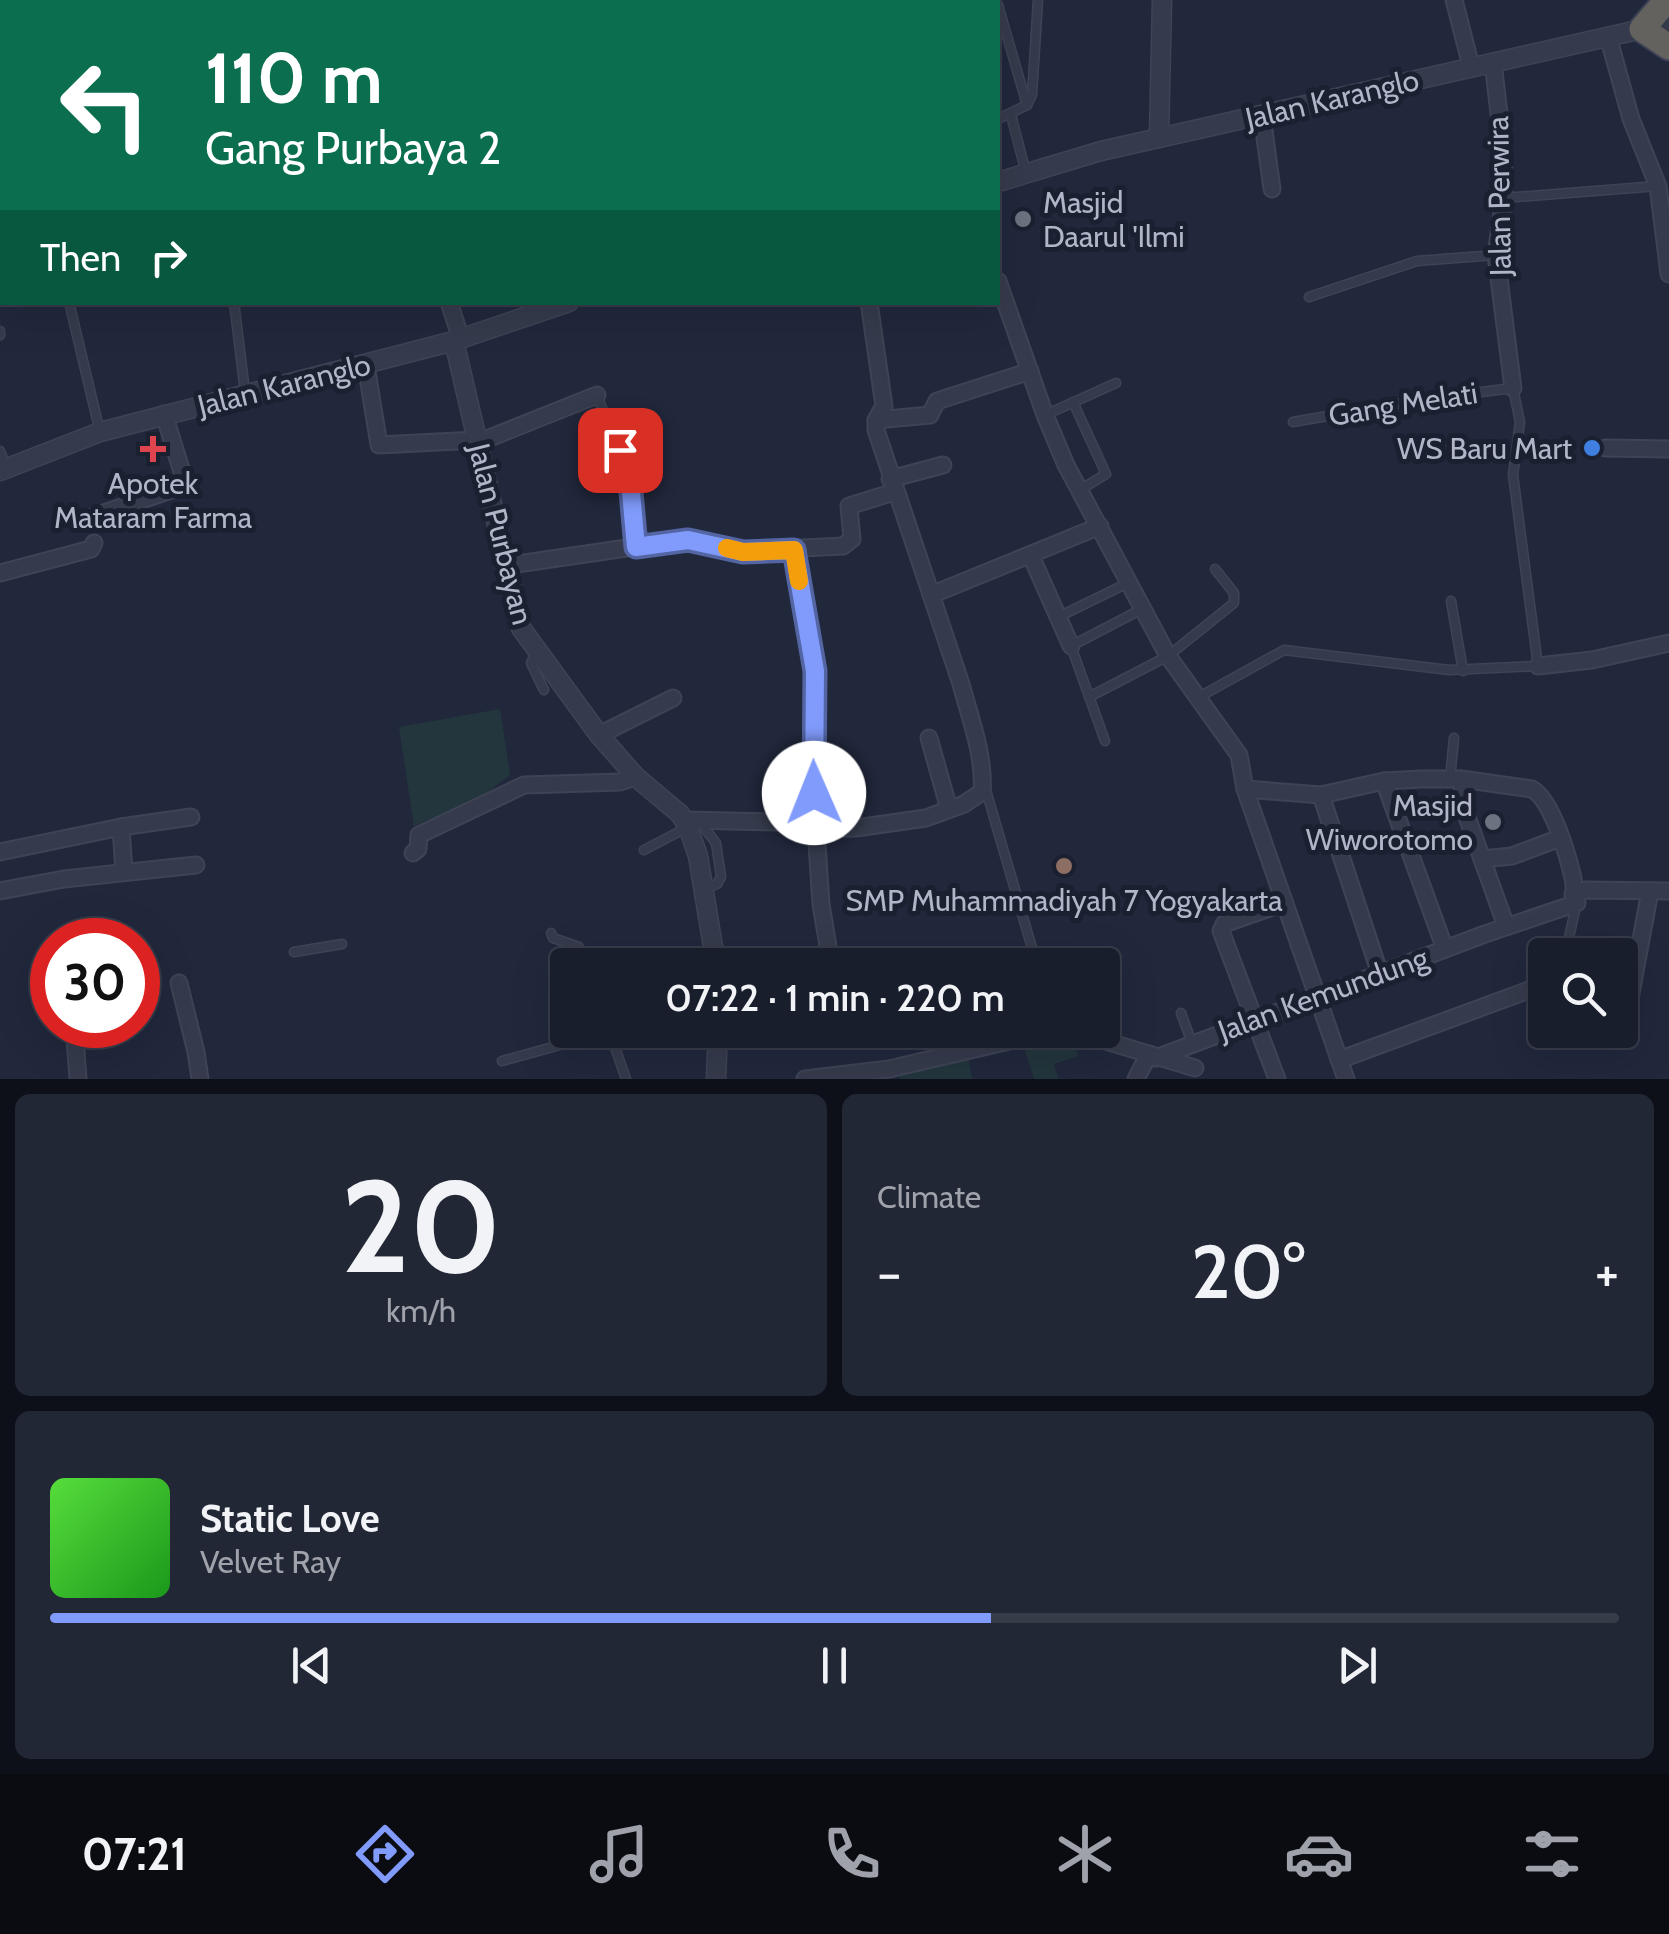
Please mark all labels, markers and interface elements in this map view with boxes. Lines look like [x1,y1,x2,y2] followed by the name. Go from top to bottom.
[205,35,383,121] text: 110 m
[40,40,170,170] icon: left
[1241,61,1422,137] street label: Jalan Karanglo
[1479,115,1519,277] street label: Jalan Perwira
[205,121,501,175] text: Gang Purbaya 2
[1043,184,1185,255] place label: Masjid Daarul 'Ilmi
[1012,208,1034,230] marker: Masjid Daarul 'Ilmi
[141,230,196,285] icon: right
[40,234,121,281] text: Then
[193,346,374,425] street label: Jalan Karanglo
[1326,374,1480,434] street label: Gang Melati
[578,408,663,493] pin
[593,423,648,478] icon: arrive
[1397,430,1572,467] place label: WS Baru Mart
[1581,437,1603,459] marker: WS Baru Mart
[142,438,164,460] marker: Apotek Mataram Farma
[460,439,541,628] street label: Jalan Purbayan
[54,465,253,536] place label: Apotek Mataram Farma
[762,741,866,845] position arrow
[1306,787,1473,858] place label: Masjid Wiworotomo
[1482,811,1504,833] marker: Masjid Wiworotomo
[1053,855,1075,877] marker: SMP Muhammadiyah 7 Yogyakarta
[845,882,1283,919] place label: SMP Muhammadiyah 7 Yogyakarta
[30,918,160,1048] speed limit sign: 30
[1212,938,1434,1050] street label: Jalan Kemundung
[1528,938,1638,1048] map controls
[1528,938,1638,1048] button: search
[665,974,1005,1021] text: 07:22 · 1 min · 220 m
[341,1147,501,1305] text: 20
[877,1177,981,1216] text: Climate
[1191,1226,1305,1317] text: 20°
[877,1239,901,1306] text: −
[1595,1239,1619,1306] text: +
[386,1291,456,1330] text: km/h
[200,1495,379,1542] text: Static Love
[200,1542,341,1581] text: Velvet Ray
[284,1638,339,1693] icon: previous
[807,1638,862,1693] icon: pause
[1330,1638,1385,1693] icon: next
[350,1819,420,1889] icon: directions
[584,1819,654,1889] icon: music
[817,1819,887,1889] icon: phone
[1050,1819,1120,1889] icon: climate
[1284,1819,1354,1889] icon: car
[1517,1819,1587,1889] icon: filters
[82,1827,187,1881] text: 07:21

